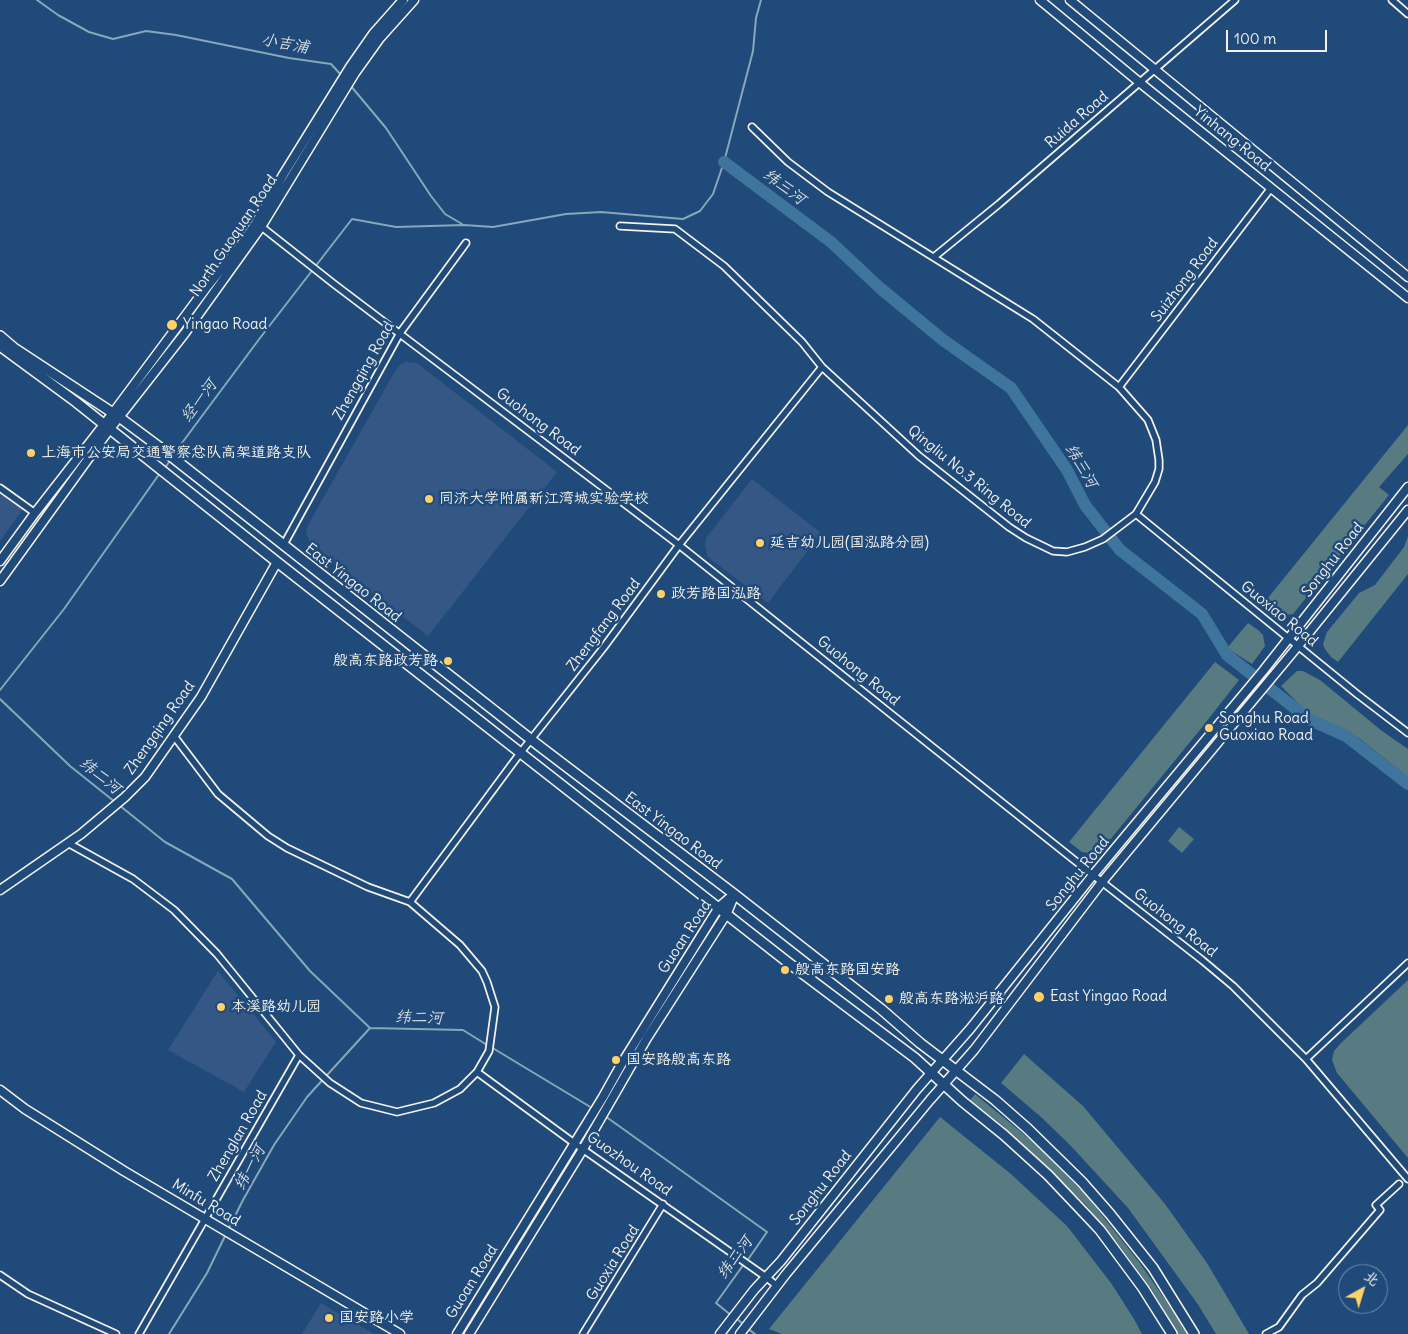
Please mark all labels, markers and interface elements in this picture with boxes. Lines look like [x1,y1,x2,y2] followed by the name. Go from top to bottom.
[1228,20,1329,52] scale bar
[1234,29,1276,48] text: 100 m
[260,30,310,58] water label: 小吉浦
[1042,88,1112,152] street label: Ruida Road
[1190,103,1274,175] street label: Yinhang Road
[759,165,809,209] water label: 纬三河
[187,172,281,300] street label: North Guoquan Road
[1148,234,1222,326] street label: Suizhong Road
[183,316,267,334] place label: Yingao Road
[165,318,179,332] marker: Yingao Road
[330,319,398,423] street label: Zhengqing Road
[177,376,221,426] water label: 经一河
[492,384,584,460] street label: Guohong Road
[904,422,1034,532] street label: Qingliu No.3 Ring Road
[1061,440,1101,492] water label: 纬三河
[41,444,311,462] place label: 上海市公安局交通警察总队高架道路支队
[25,447,37,459] marker: 上海市公安局交通警察总队高架道路支队
[439,490,649,508] place label: 同济大学附属新江湾城实验学校
[423,493,435,505] marker: 同济大学附属新江湾城实验学校
[1298,519,1368,601] street label: Songhu Road
[770,534,929,552] place label: 延吉幼儿园(国泓路分园)
[754,537,766,549] marker: 延吉幼儿园(国泓路分园)
[301,540,405,626] street label: East Yingao Road
[563,575,645,675] street label: Zhengfang Road
[1237,577,1321,651] street label: Guoxiao Road
[671,585,761,603] place label: 政芳路国泓路
[655,588,667,600] marker: 政芳路国泓路
[813,632,903,710] street label: Guohong Road
[333,652,438,670] place label: 殷高东路政芳路
[442,655,454,667] marker: 殷高东路政芳路
[121,678,199,778] street label: Zhengqing Road
[1219,710,1313,745] place label: Songhu Road Guoxiao Road
[1203,722,1215,734] marker: Songhu Road Guoxiao Road
[75,753,125,799] water label: 纬二河
[621,789,725,873] street label: East Yingao Road
[1043,833,1113,915] street label: Songhu Road
[1130,885,1220,961] street label: Guohong Road
[655,897,715,977] street label: Guoan Road
[795,961,900,979] place label: 殷高东路国安路
[779,964,791,976] marker: 殷高东路国安路
[1050,988,1167,1006] place label: East Yingao Road
[899,990,1004,1008] place label: 殷高东路淞沪路
[1032,990,1046,1004] marker: East Yingao Road
[883,993,895,1005] marker: 殷高东路淞沪路
[231,998,321,1016] place label: 本溪路幼儿园
[215,1001,227,1013] marker: 本溪路幼儿园
[395,1008,443,1028] water label: 纬二河
[626,1051,731,1069] place label: 国安路殷高东路
[610,1054,622,1066] marker: 国安路殷高东路
[205,1087,271,1185] street label: Zhenglan Road
[583,1128,675,1200] street label: Guozhou Road
[230,1142,270,1194] water label: 纬一河
[786,1147,856,1229] street label: Songhu Road
[169,1176,243,1230] street label: Minfu Road
[583,1222,643,1304] street label: Guoxia Road
[713,1233,757,1283] water label: 纬二河
[442,1242,502,1322] street label: Guoan Road
[1338,1264,1388,1314] north arrow
[1361,1267,1383,1290] text: 北
[339,1309,414,1327] place label: 国安路小学
[323,1312,335,1324] marker: 国安路小学

